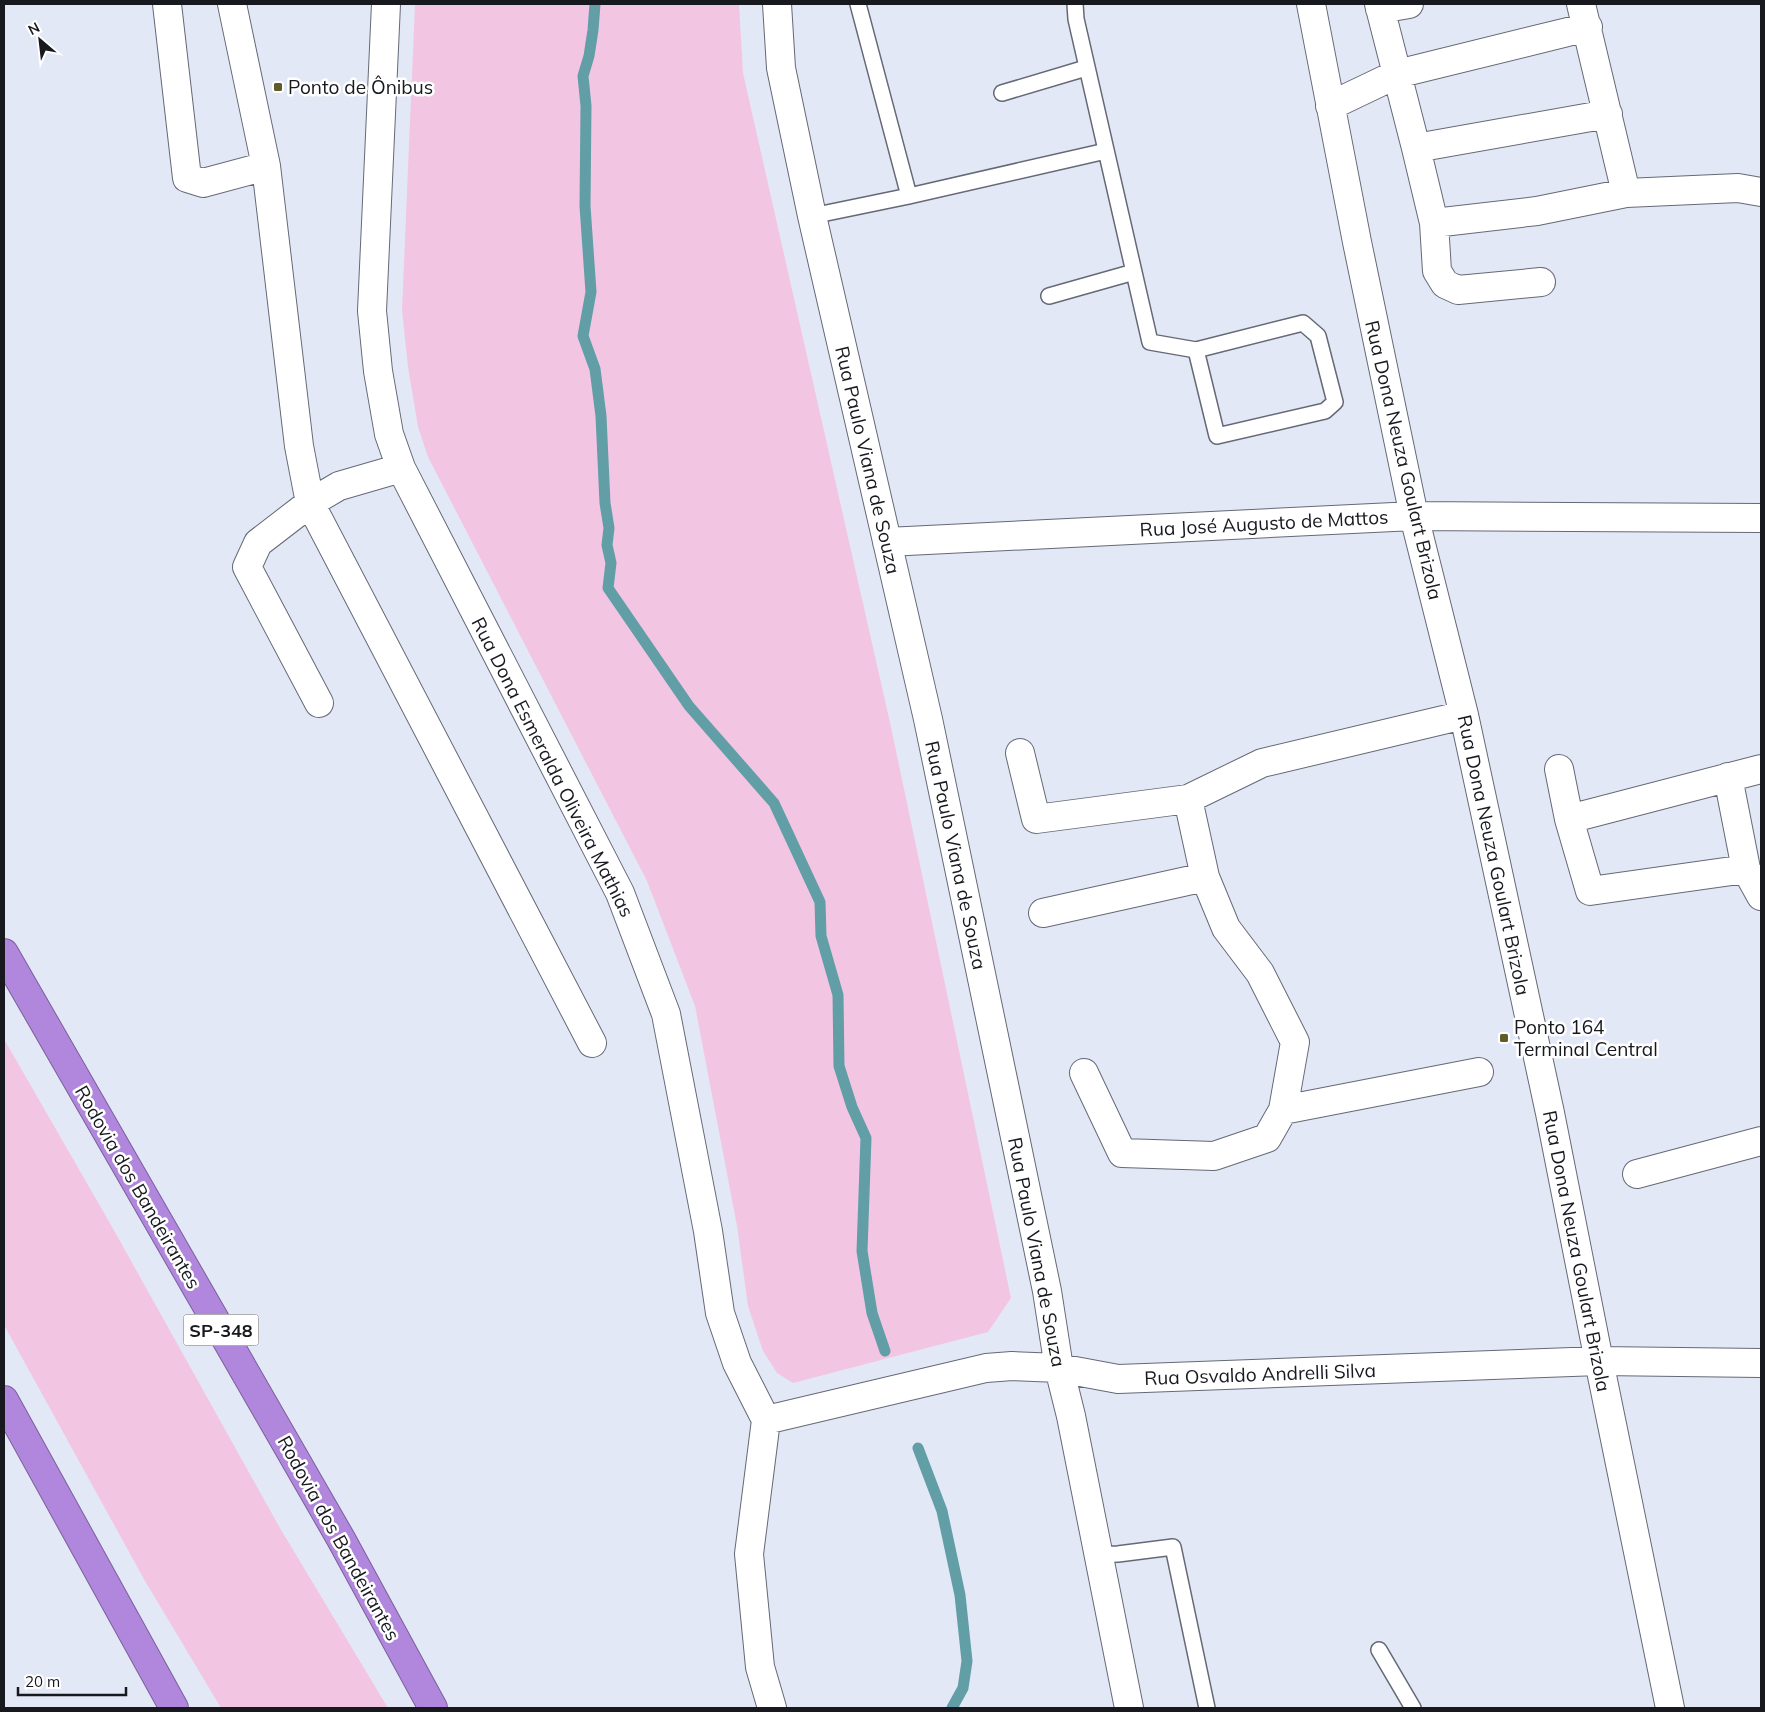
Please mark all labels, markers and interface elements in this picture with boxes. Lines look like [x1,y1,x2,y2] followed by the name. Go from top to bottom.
[15,15,65,65] north arrow
[25,18,43,39] text: N
[288,75,433,99] place label: Ponto de Ônibus
[272,81,284,93] marker: Ponto de Ônibus
[1360,318,1448,602] street label: Rua Dona Neuza Goulart Brizola
[830,344,906,576] street label: Rua Paulo Viana de Souza
[1139,505,1389,541] street label: Rua José Augusto de Mattos
[467,613,639,921] street label: Rua Dona Esmeralda Oliveira Mathias
[1453,713,1535,997] street label: Rua Dona Neuza Goulart Brizola
[920,738,992,972] street label: Rua Paulo Viana de Souza
[1514,1015,1658,1061] place label: Ponto 164 Terminal Central
[1498,1032,1510,1044] marker: Ponto 164 Terminal Central
[70,1081,206,1293] street label: Rodovia dos Bandeirantes
[1538,1108,1616,1394] street label: Rua Dona Neuza Goulart Brizola
[1003,1135,1071,1369] street label: Rua Paulo Viana de Souza
[184,1314,258,1346] road number: SP-348
[1144,1358,1376,1390] street label: Rua Osvaldo Andrelli Silva
[273,1431,405,1645] street label: Rodovia dos Bandeirantes
[18,1664,125,1696] scale bar
[25,1672,60,1691] text: 20 m

